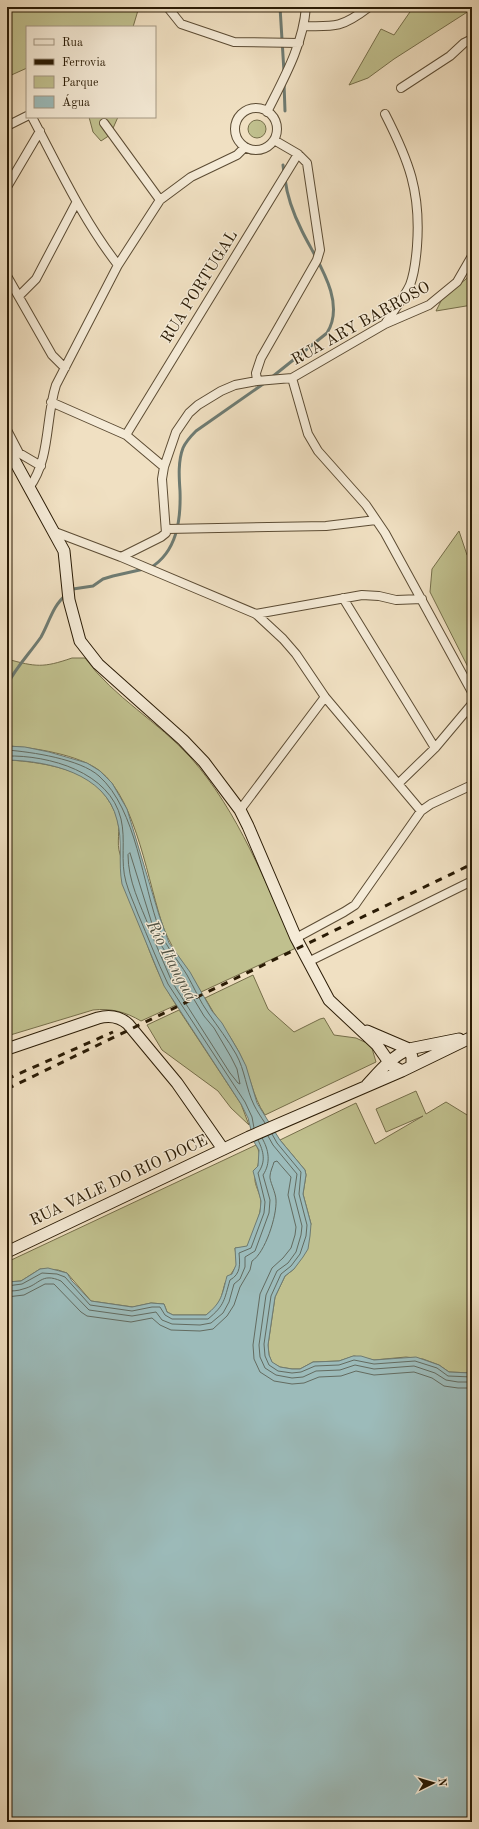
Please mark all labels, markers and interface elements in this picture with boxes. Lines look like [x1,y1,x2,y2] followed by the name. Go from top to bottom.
[26,26,156,118] legend
[62,37,83,49] text: Rua
[62,57,106,69] text: Ferrovia
[62,77,99,89] text: Parque
[62,94,90,109] text: Água
[159,228,241,346] street label: RUA PORTUGAL
[289,279,433,369] street label: RUA ARY BARROSO
[142,917,199,1004] water label: Rio Itanguá
[28,1133,210,1229] street label: RUA VALE DO RIO DOCE
[413,1763,453,1803] north arrow
[436,1778,447,1788] text: N

